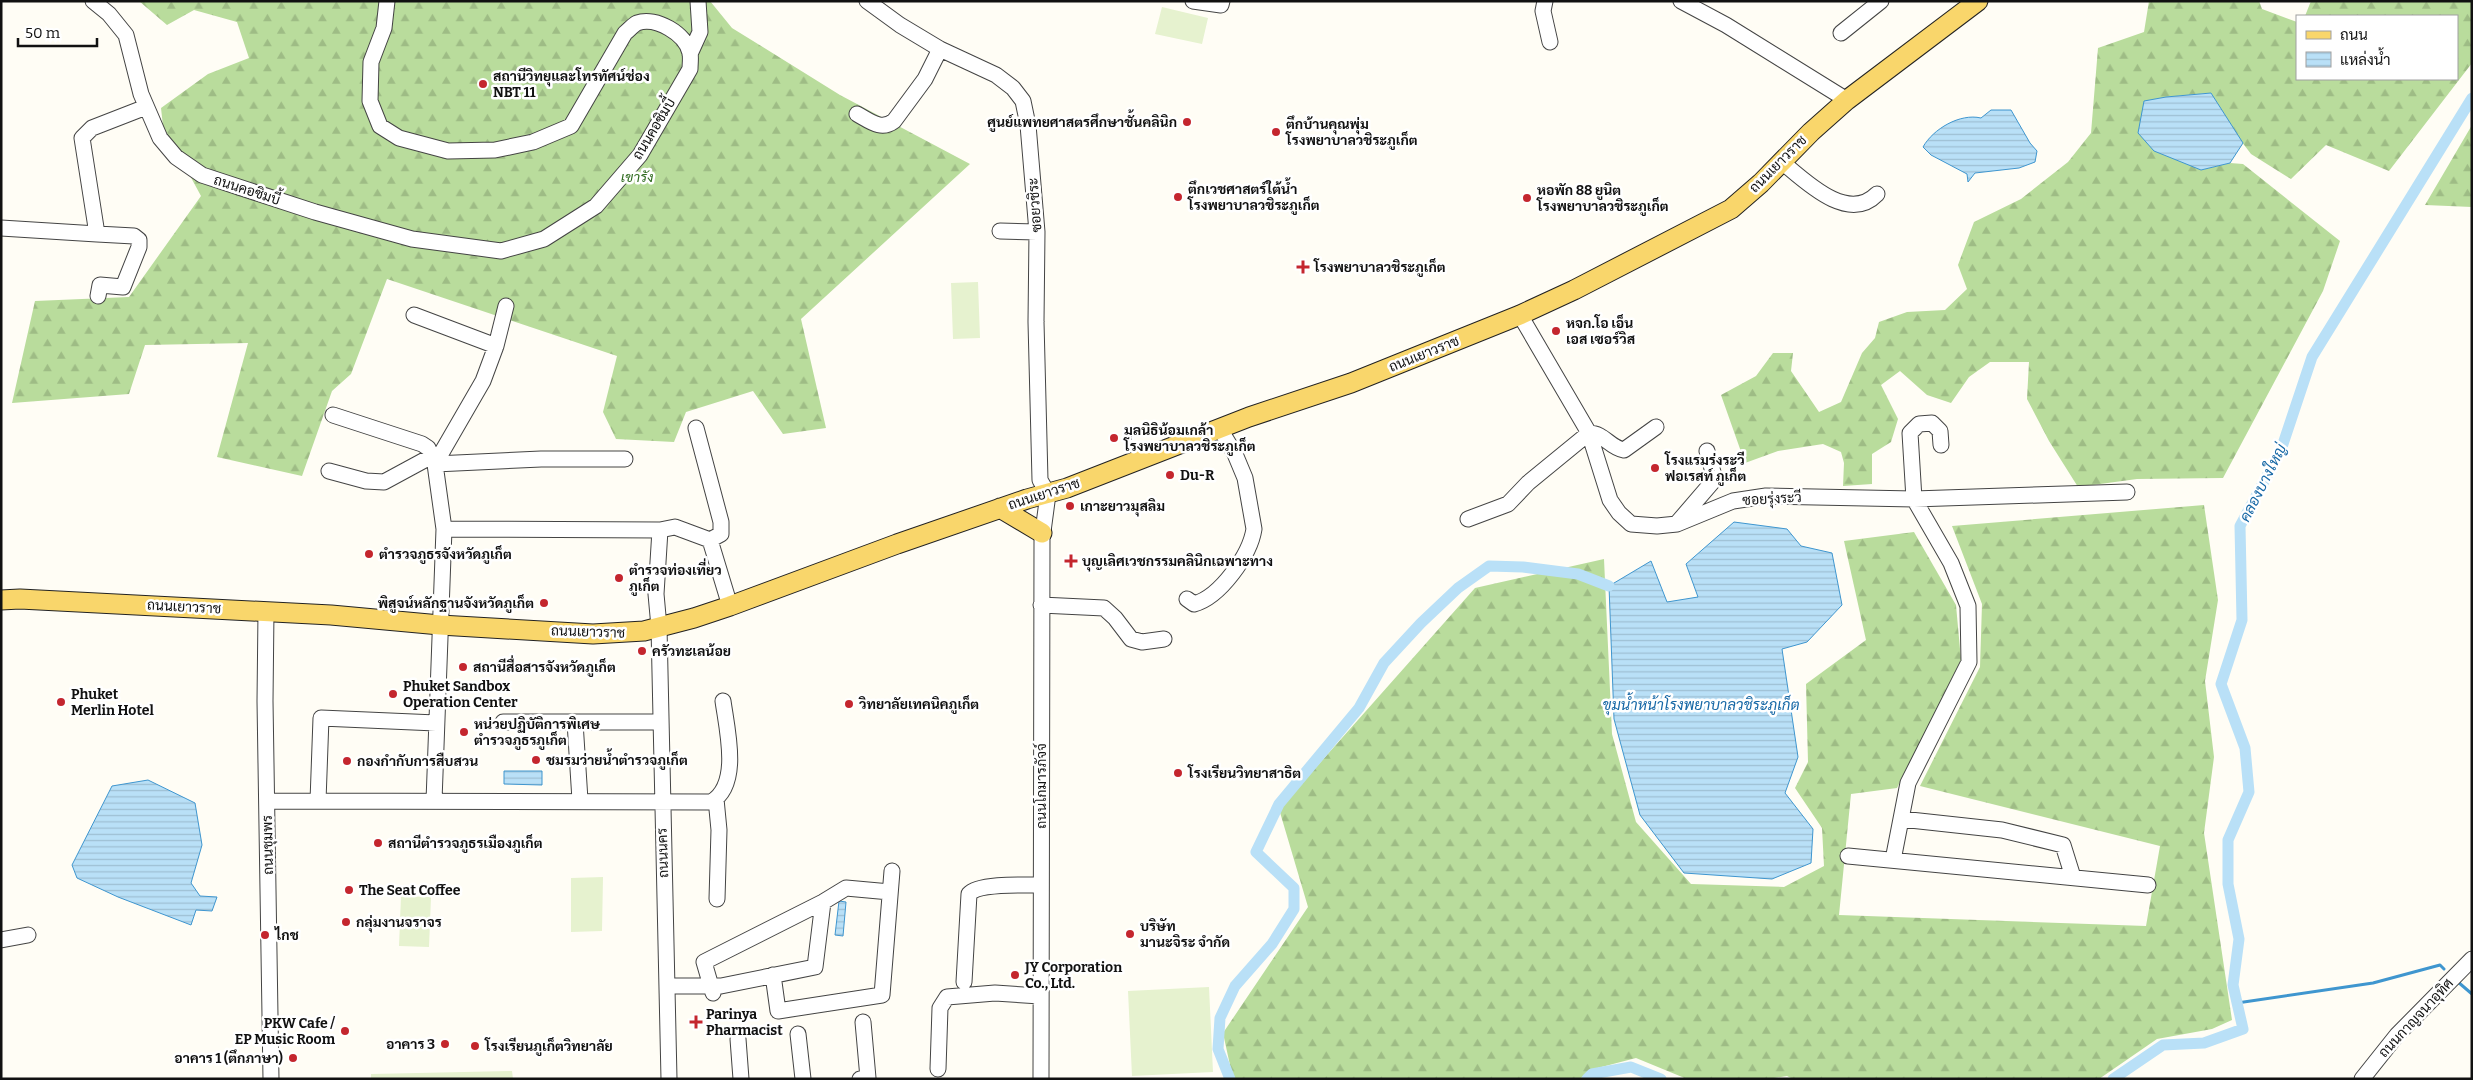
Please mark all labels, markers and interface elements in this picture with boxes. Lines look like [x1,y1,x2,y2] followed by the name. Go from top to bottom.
[18,15,96,47] scale bar
[2296,15,2458,80] legend
[25,24,61,42] text: 50 m
[2340,26,2368,44] text: ถนน
[2340,47,2391,69] text: แหล่งน้ำ
[493,67,650,101] place label: สถานีวิทยุและโทรทัศน์ช่อง NBT 11
[477,78,489,90] marker: สถานีวิทยุและโทรทัศน์ช่อง NBT 11
[626,92,680,163] street label: ถนนคอซิมบี้
[987,109,1177,133] place label: ศูนย์แพทยศาสตรศึกษาชั้นคลินิก
[1285,115,1418,151] place label: ตึกบ้านคุณพุ่ม โรงพยาบาลวชิระภูเก็ต
[1181,116,1193,128] marker: ศูนย์แพทยศาสตรศึกษาชั้นคลินิก
[1270,126,1282,138] marker: ตึกบ้านคุณพุ่ม โรงพยาบาลวชิระภูเก็ต
[1746,132,1810,196] street label: ถนนเยาวราช
[212,167,285,209] street label: ถนนคอซิมบี้
[621,169,653,186] park label: เขารัง
[1025,177,1045,233] street label: ซอยวชิระ
[1187,177,1320,216] place label: ตึกเวชศาสตร์ใต้น้ำ โรงพยาบาลวชิระภูเก็ต
[1536,182,1669,217] place label: หอพัก 88 ยูนิต โรงพยาบาลวชิระภูเก็ต
[1172,191,1184,203] marker: ตึกเวชศาสตร์ใต้น้ำ โรงพยาบาลวชิระภูเก็ต
[1521,192,1533,204] marker: หอพัก 88 ยูนิต โรงพยาบาลวชิระภูเก็ต
[1313,257,1446,278] place label: โรงพยาบาลวชิระภูเก็ต
[1296,260,1310,274] marker: โรงพยาบาลวชิระภูเก็ต
[1566,313,1635,348] place label: หจก.โอ เอ็น เอส เซอร์วิส
[1550,325,1562,337] marker: หจก.โอ เอ็น เอส เซอร์วิส
[1386,332,1462,376] street label: ถนนเยาวราช
[1123,422,1256,457] place label: มูลนิธิน้อมเกล้า โรงพยาบาลวชิระภูเก็ต
[1108,432,1120,444] marker: มูลนิธิน้อมเกล้า โรงพยาบาลวชิระภูเก็ต
[2235,440,2291,525] water label: คลองบางใหญ่
[1664,451,1746,487] place label: โรงแรมรุ่งระวี ฟอเรสท์ ภูเก็ต
[1649,462,1661,474] marker: โรงแรมรุ่งระวี ฟอเรสท์ ภูเก็ต
[1180,467,1215,484] place label: Du-R
[1164,469,1176,481] marker: Du-R
[1006,474,1082,514] street label: ถนนเยาวราช
[1742,488,1802,510] street label: ซอยรุ่งระวี
[1080,498,1165,517] place label: เกาะยาวมุสลิม
[1064,500,1076,512] marker: เกาะยาวมุสลิม
[379,544,512,565] place label: ตำรวจภูธรจังหวัดภูเก็ต
[363,548,375,560] marker: ตำรวจภูธรจังหวัดภูเก็ต
[1082,553,1273,572] place label: บุญเลิศเวชกรรมคลินิกเฉพาะทาง
[1064,554,1078,568] marker: บุญเลิศเวชกรรมคลินิกเฉพาะทาง
[629,558,722,597] place label: ตำรวจท่องเที่ยว ภูเก็ต
[613,572,625,584] marker: ตำรวจท่องเที่ยว ภูเก็ต
[378,593,534,614] place label: พิสูจน์หลักฐานจังหวัดภูเก็ต
[146,597,222,617] street label: ถนนเยาวราช
[538,597,550,609] marker: พิสูจน์หลักฐานจังหวัดภูเก็ต
[551,622,625,642] street label: ถนนเยาวราช
[652,643,731,660] place label: ครัวทะเลน้อย
[636,645,648,657] marker: ครัวทะเลน้อย
[473,655,616,678] place label: สถานีสื่อสารจังหวัดภูเก็ต
[457,661,469,673] marker: สถานีสื่อสารจังหวัดภูเก็ต
[403,678,518,711] place label: Phuket Sandbox Operation Center
[71,686,154,719] place label: Phuket Merlin Hotel
[387,688,399,700] marker: Phuket Sandbox Operation Center
[1602,692,1800,716] water label: ขุมน้ำหน้าโรงพยาบาลวชิระภูเก็ต
[858,694,979,715] place label: วิทยาลัยเทคนิคภูเก็ต
[55,696,67,708] marker: Phuket Merlin Hotel
[843,698,855,710] marker: วิทยาลัยเทคนิคภูเก็ต
[474,716,601,751] place label: หน่วยปฏิบัติการพิเศษ ตำรวจภูธรภูเก็ต
[458,726,470,738] marker: หน่วยปฏิบัติการพิเศษ ตำรวจภูธรภูเก็ต
[1032,743,1050,829] street label: ถนนโกมารภัจจ์
[546,748,688,771] place label: ชมรมว่ายน้ำตำรวจภูเก็ต
[357,752,478,770] place label: กองกำกับการสืบสวน
[530,754,542,766] marker: ชมรมว่ายน้ำตำรวจภูเก็ต
[341,755,353,767] marker: กองกำกับการสืบสวน
[1187,764,1301,782] place label: โรงเรียนวิทยาสาธิต
[1172,767,1184,779] marker: โรงเรียนวิทยาสาธิต
[259,815,278,875] street label: ถนนชุมพร
[654,827,672,878] street label: ถนนนคร
[388,833,542,854] place label: สถานีตำรวจภูธรเมืองภูเก็ต
[372,837,384,849] marker: สถานีตำรวจภูธรเมืองภูเก็ต
[359,882,461,899] place label: The Seat Coffee
[343,884,355,896] marker: The Seat Coffee
[356,914,442,933] place label: กลุ่มงานจราจร
[340,916,352,928] marker: กลุ่มงานจราจร
[1140,918,1230,951] place label: บริษัท มานะจิระ จำกัด
[274,926,299,944] place label: ไกช
[1124,928,1136,940] marker: บริษัท มานะจิระ จำกัด
[259,929,271,941] marker: ไกช
[1024,959,1122,992] place label: JY Corporation Co., Ltd.
[1009,969,1021,981] marker: JY Corporation Co., Ltd.
[2375,975,2458,1062] street label: ถนนกาญจนาอุทิศ
[706,1006,783,1039] place label: Parinya Pharmacist
[235,1015,336,1048] place label: PKW Cafe / EP Music Room
[690,1016,702,1028] marker: Parinya Pharmacist
[339,1025,351,1037] marker: PKW Cafe / EP Music Room
[386,1036,435,1053] place label: อาคาร 3
[484,1036,613,1057] place label: โรงเรียนภูเก็ตวิทยาลัย
[439,1038,451,1050] marker: อาคาร 3
[469,1040,481,1052] marker: โรงเรียนภูเก็ตวิทยาลัย
[174,1049,283,1067] place label: อาคาร 1 (ตึกภาษา)
[287,1052,299,1064] marker: อาคาร 1 (ตึกภาษา)

